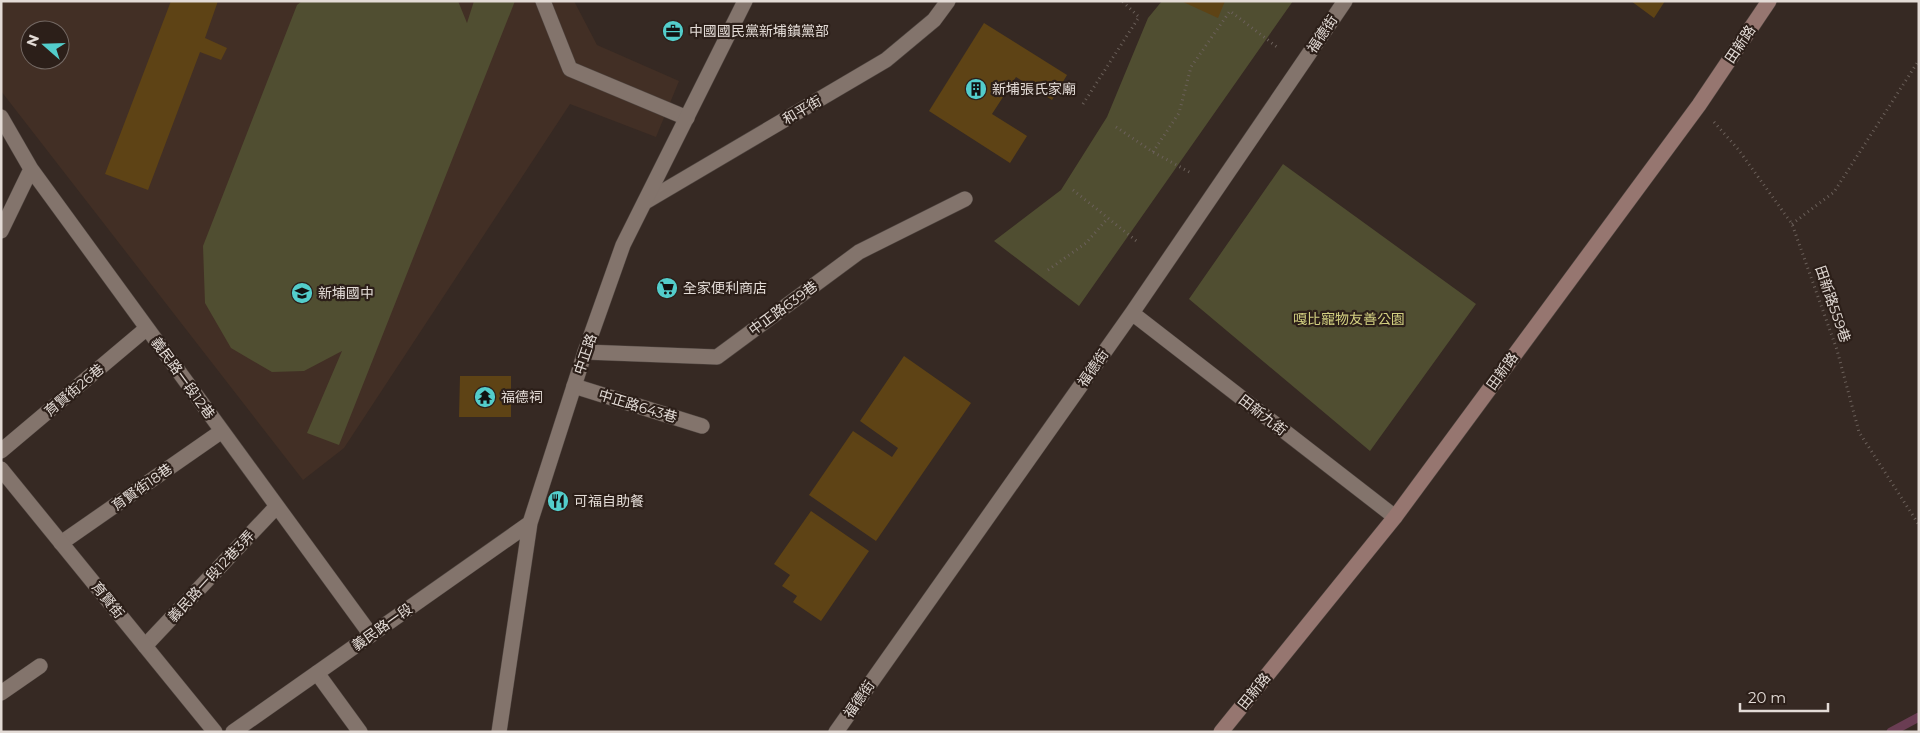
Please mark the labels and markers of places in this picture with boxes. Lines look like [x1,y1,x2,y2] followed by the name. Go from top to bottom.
[661,19,685,43] office icon: 中國國民黨新埔鎮黨部
[689,22,829,40] place label: 中國國民黨新埔鎮黨部
[964,77,988,101] building icon: 新埔張氏家廟
[992,80,1076,98] place label: 新埔張氏家廟
[655,276,679,300] supermarket icon: 全家便利商店
[683,279,767,297] place label: 全家便利商店
[290,281,314,305] school or university icon: 新埔國中
[318,284,374,302] place label: 新埔國中
[473,385,497,409] temple icon: 福德祠
[501,388,543,406] place label: 福德祠
[546,489,570,513] restaurant icon: 可福自助餐
[574,492,644,510] place label: 可福自助餐

